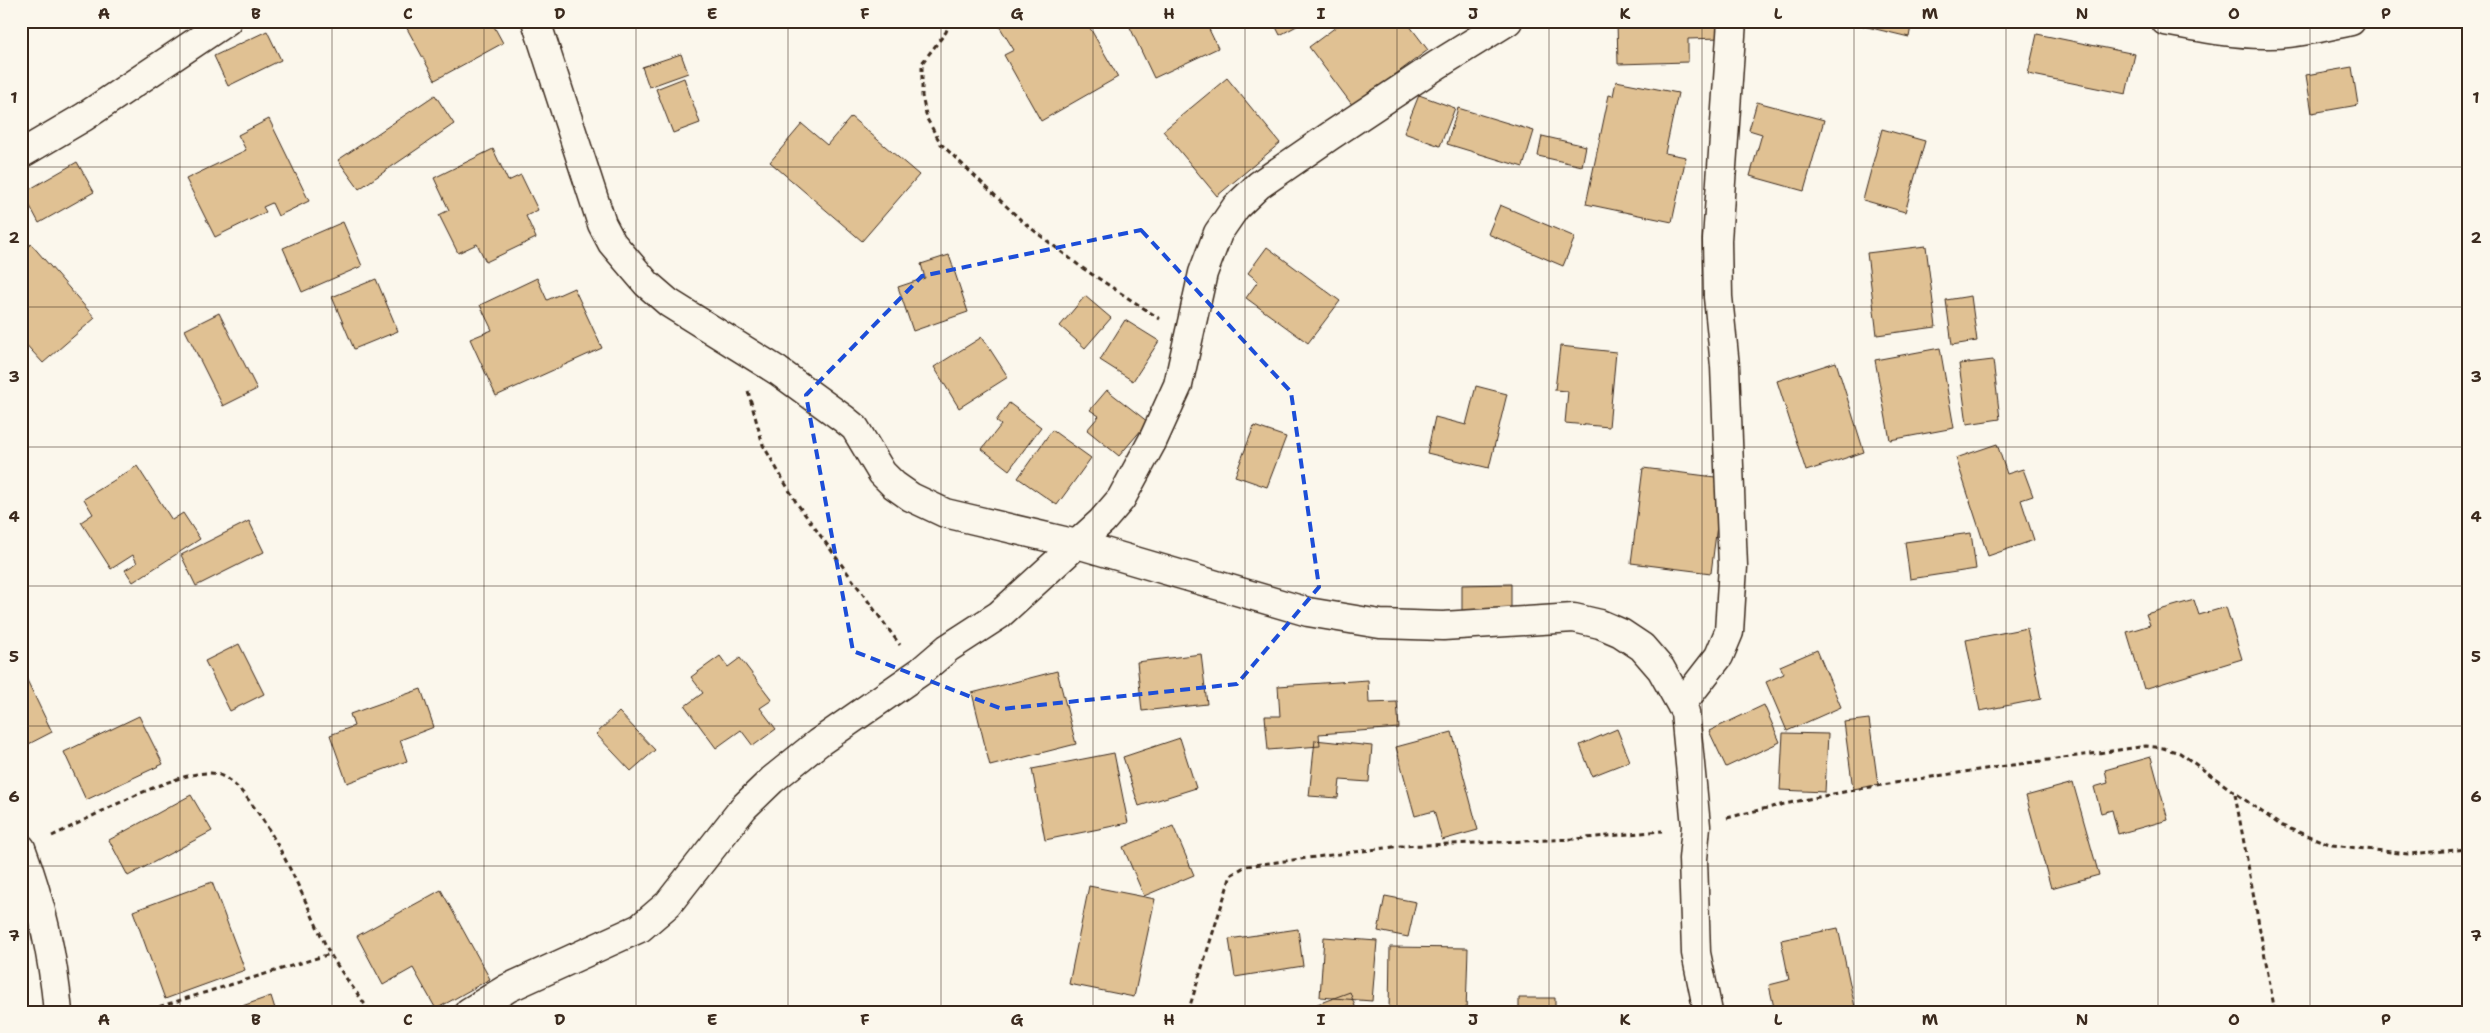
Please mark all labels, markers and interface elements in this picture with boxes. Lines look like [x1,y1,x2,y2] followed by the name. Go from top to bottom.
[98,3,110,24] text: A
[251,3,261,24] text: B
[403,3,413,24] text: C
[554,3,566,24] text: D
[707,3,717,24] text: E
[860,3,870,24] text: F
[1011,3,1024,24] text: G
[1163,3,1175,24] text: H
[1317,3,1326,24] text: I
[1468,3,1478,24] text: J
[1620,3,1631,24] text: K
[1774,3,1783,24] text: L
[1922,3,1939,24] text: M
[2076,3,2088,24] text: N
[2228,3,2240,24] text: O
[2381,3,2391,24] text: P
[10,87,18,108] text: 1
[2472,87,2480,108] text: 1
[8,227,20,248] text: 2
[2470,227,2482,248] text: 2
[8,366,20,387] text: 3
[2470,366,2482,387] text: 3
[8,506,20,527] text: 4
[2470,506,2482,527] text: 4
[9,646,19,667] text: 5
[2471,646,2481,667] text: 5
[8,786,20,807] text: 6
[2470,786,2482,807] text: 6
[8,925,20,946] text: 7
[2470,925,2482,946] text: 7
[98,1009,110,1030] text: A
[251,1009,261,1030] text: B
[403,1009,413,1030] text: C
[554,1009,566,1030] text: D
[707,1009,717,1030] text: E
[860,1009,870,1030] text: F
[1011,1009,1024,1030] text: G
[1163,1009,1175,1030] text: H
[1317,1009,1326,1030] text: I
[1468,1009,1478,1030] text: J
[1620,1009,1631,1030] text: K
[1774,1009,1783,1030] text: L
[1922,1009,1939,1030] text: M
[2076,1009,2088,1030] text: N
[2228,1009,2240,1030] text: O
[2381,1009,2391,1030] text: P

